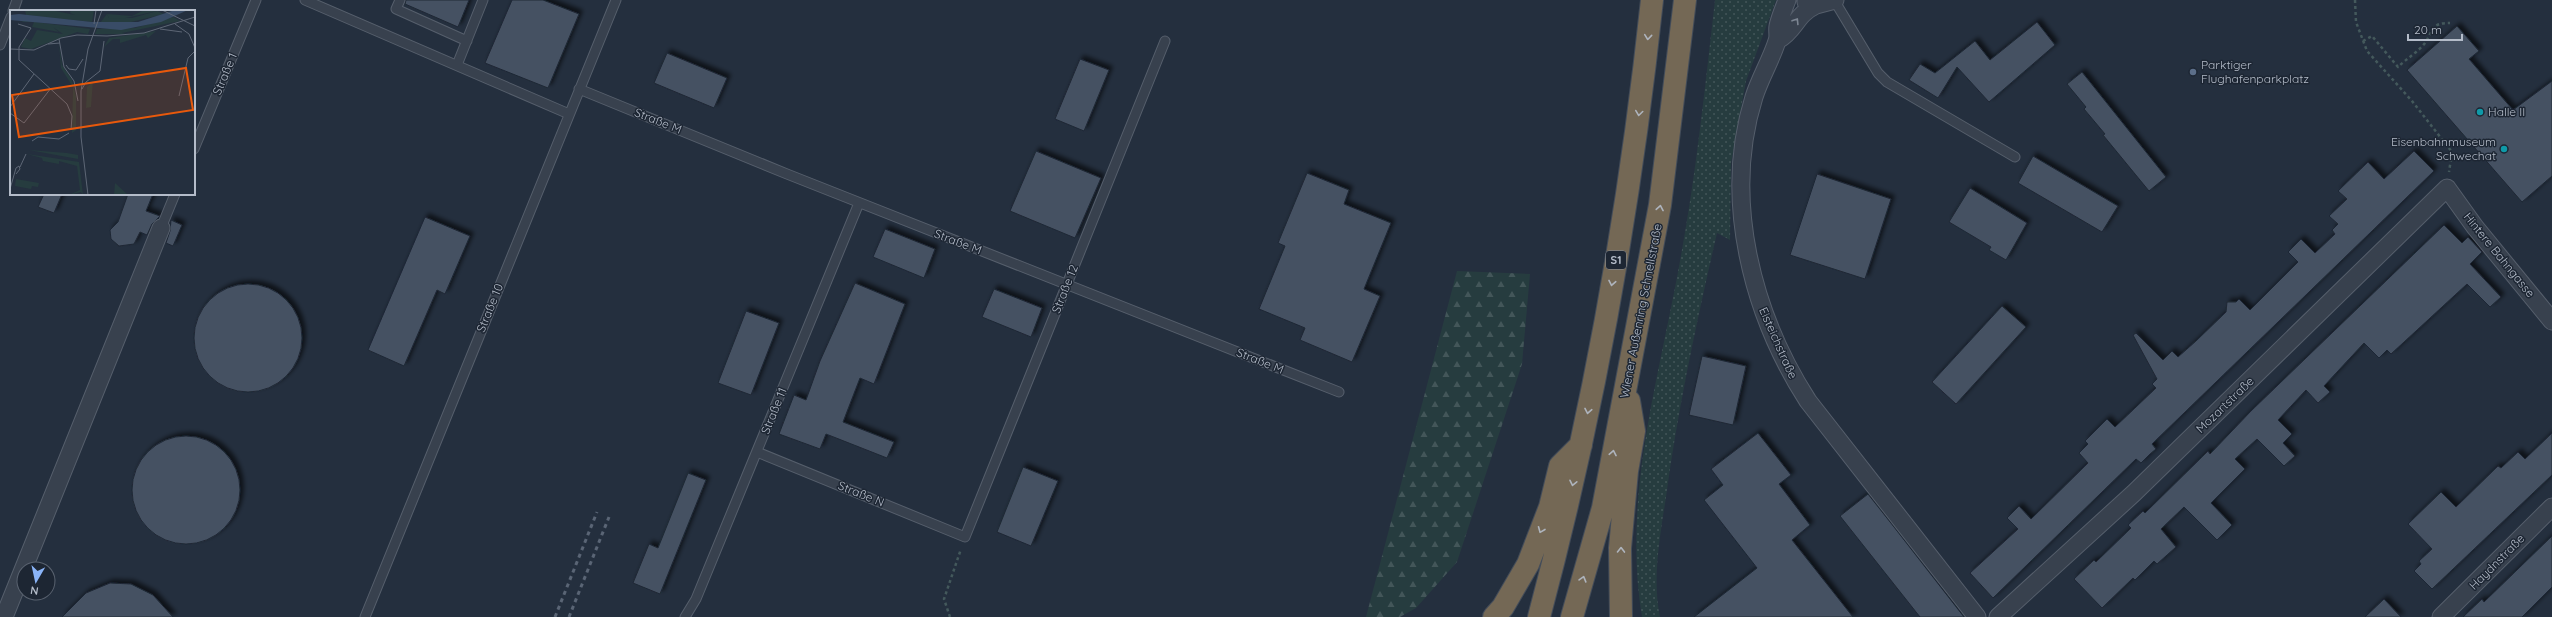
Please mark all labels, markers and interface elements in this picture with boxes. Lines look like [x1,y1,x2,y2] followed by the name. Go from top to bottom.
[10,10,195,195] inset map
[2408,16,2462,42] scale bar
[1791,18,1799,25] one-way arrow
[2414,22,2442,37] text: 20 m
[1644,34,1653,40] one-way arrow
[209,50,240,97] street label: Straße 1
[2201,57,2309,86] place label: Parktiger Flughafenparkplatz
[2188,67,2198,77] marker: Parktiger Flughafenparkplatz
[632,104,684,137] street label: Straße M
[2488,104,2525,119] place label: Halle II
[2475,107,2485,117] marker: Halle II
[1635,110,1644,116] one-way arrow
[2391,134,2496,163] place label: Eisenbahnmuseum Schwechat
[2499,144,2509,154] marker: Eisenbahnmuseum Schwechat
[1655,205,1664,211] one-way arrow
[2461,209,2538,300] street label: Hintere Bahngasse
[1616,222,1665,399] street label: Wiener Außenring Schnellstraße
[932,226,984,257] street label: Straße M
[1606,251,1626,269] road number: S1
[1048,262,1081,315] street label: Straße 12
[1608,280,1616,286] one-way arrow
[473,281,506,334] street label: Straße 10
[1756,305,1801,381] street label: Eisteichstraße
[1234,344,1286,377] street label: Straße M
[2193,373,2257,436] street label: Mozartstraße
[757,385,790,436] street label: Straße 11
[1584,408,1592,414] one-way arrow
[1609,450,1617,456] one-way arrow
[836,477,887,510] street label: Straße N
[1570,480,1578,486] one-way arrow
[1538,526,1546,534] one-way arrow
[2466,531,2528,593] street label: Haydnstraße
[1617,547,1625,553] one-way arrow
[16,561,56,601] north arrow
[1578,576,1587,583] one-way arrow
[29,583,40,598] text: N

